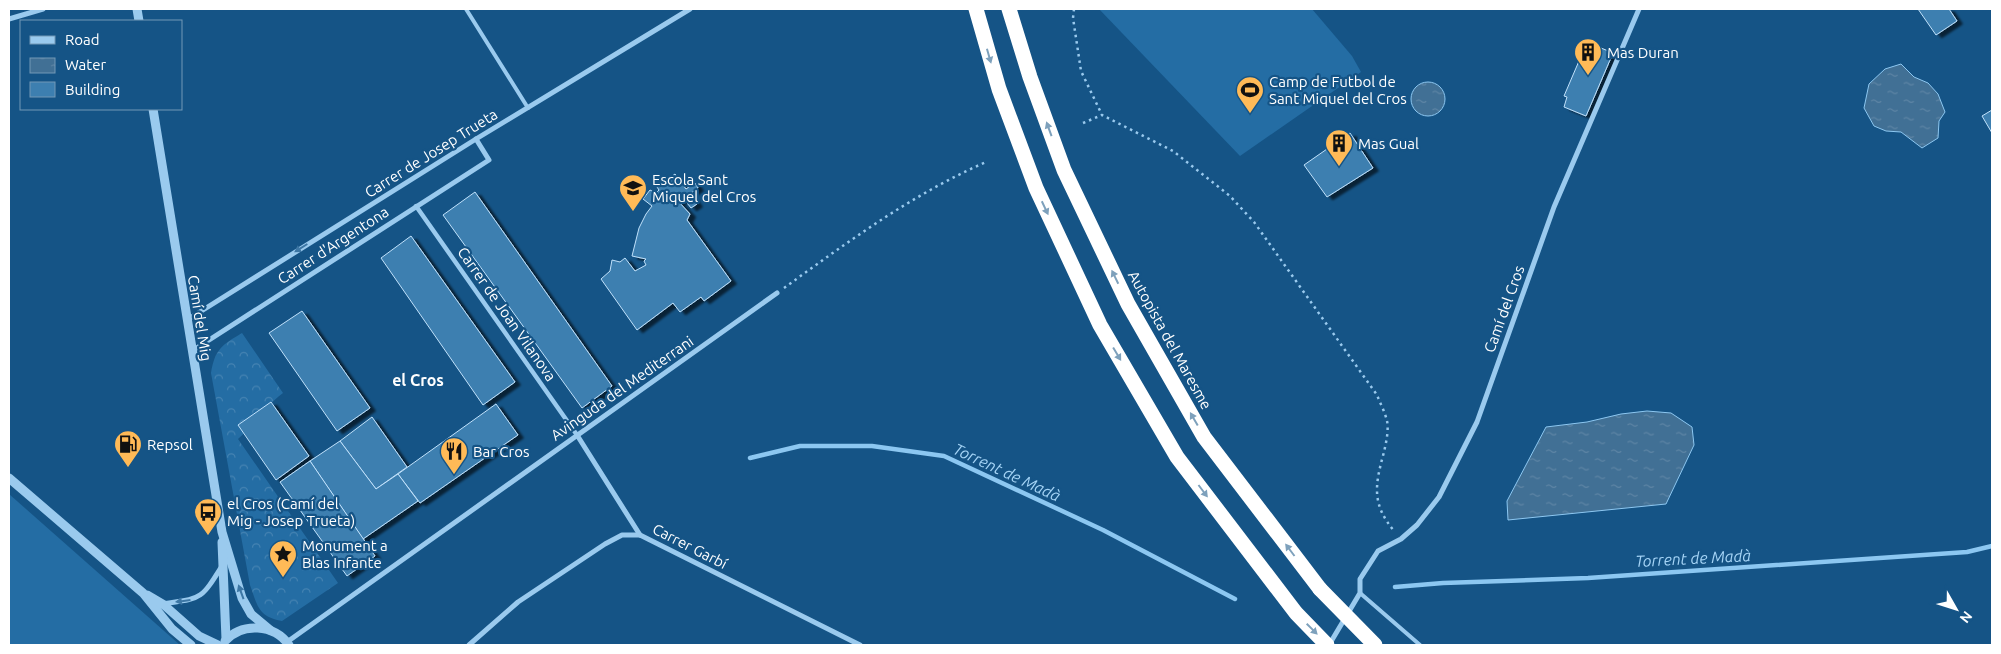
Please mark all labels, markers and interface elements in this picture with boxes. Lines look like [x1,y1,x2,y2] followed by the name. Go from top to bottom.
[20,20,182,110] legend
[65,31,100,48] text: Road
[1573,37,1603,76] building icon: Mas Duran
[1607,44,1679,61] place label: Mas Duran
[985,48,993,63] one-way arrow
[65,56,106,73] text: Water
[1269,73,1407,107] place label: Camp de Futbol de Sant Miquel del Cros
[1235,75,1265,114] sports icon: Camp de Futbol de Sant Miquel del Cros
[65,81,120,98] text: Building
[362,105,500,201] street label: Carrer de Josep Trueta
[1045,121,1053,136] one-way arrow
[1324,128,1354,167] building icon: Mas Gual
[1358,135,1419,152] place label: Mas Gual
[652,171,756,205] place label: Escola Sant Miquel del Cros
[618,173,648,212] school or university icon: Escola Sant Miquel del Cros
[1041,201,1049,215] one-way arrow
[274,203,392,287] street label: Carrer d'Argentona
[295,244,308,253] one-way arrow
[454,244,560,384] street label: Carrer de Joan Vilanova
[1480,263,1528,355] street label: Camí del Cros
[1125,268,1215,412] street label: Autopista del Maresme
[1111,270,1119,284] one-way arrow
[185,274,215,362] street label: Camí del Mig
[548,332,696,444] street label: Avinguda del Mediterrani
[1112,347,1121,360] one-way arrow
[392,371,444,389] district label: el Cros
[1190,413,1199,426] one-way arrow
[113,429,143,468] fuel station icon: Repsol
[147,436,193,453] place label: Repsol
[439,436,469,475] restaurant icon: Bar Cros
[951,439,1064,505] water label: Torrent de Madà
[473,443,530,460] place label: Bar Cros
[1198,484,1209,497] one-way arrow
[227,495,355,529] place label: el Cros (Camí del Mig - Josep Trueta)
[193,497,223,536] bus stop icon: el Cros (Camí del Mig - Josep Trueta)
[650,520,730,572] street label: Carrer Garbí
[302,537,388,571] place label: Monument a Blas Infante
[268,539,298,578] place icon: Monument a Blas Infante
[1285,544,1296,557] one-way arrow
[1635,546,1752,570] water label: Torrent de Madà
[1931,584,1981,634] north arrow
[236,585,244,599] one-way arrow
[175,597,191,605] one-way arrow
[1957,608,1976,626] text: N
[1306,623,1318,635] one-way arrow

